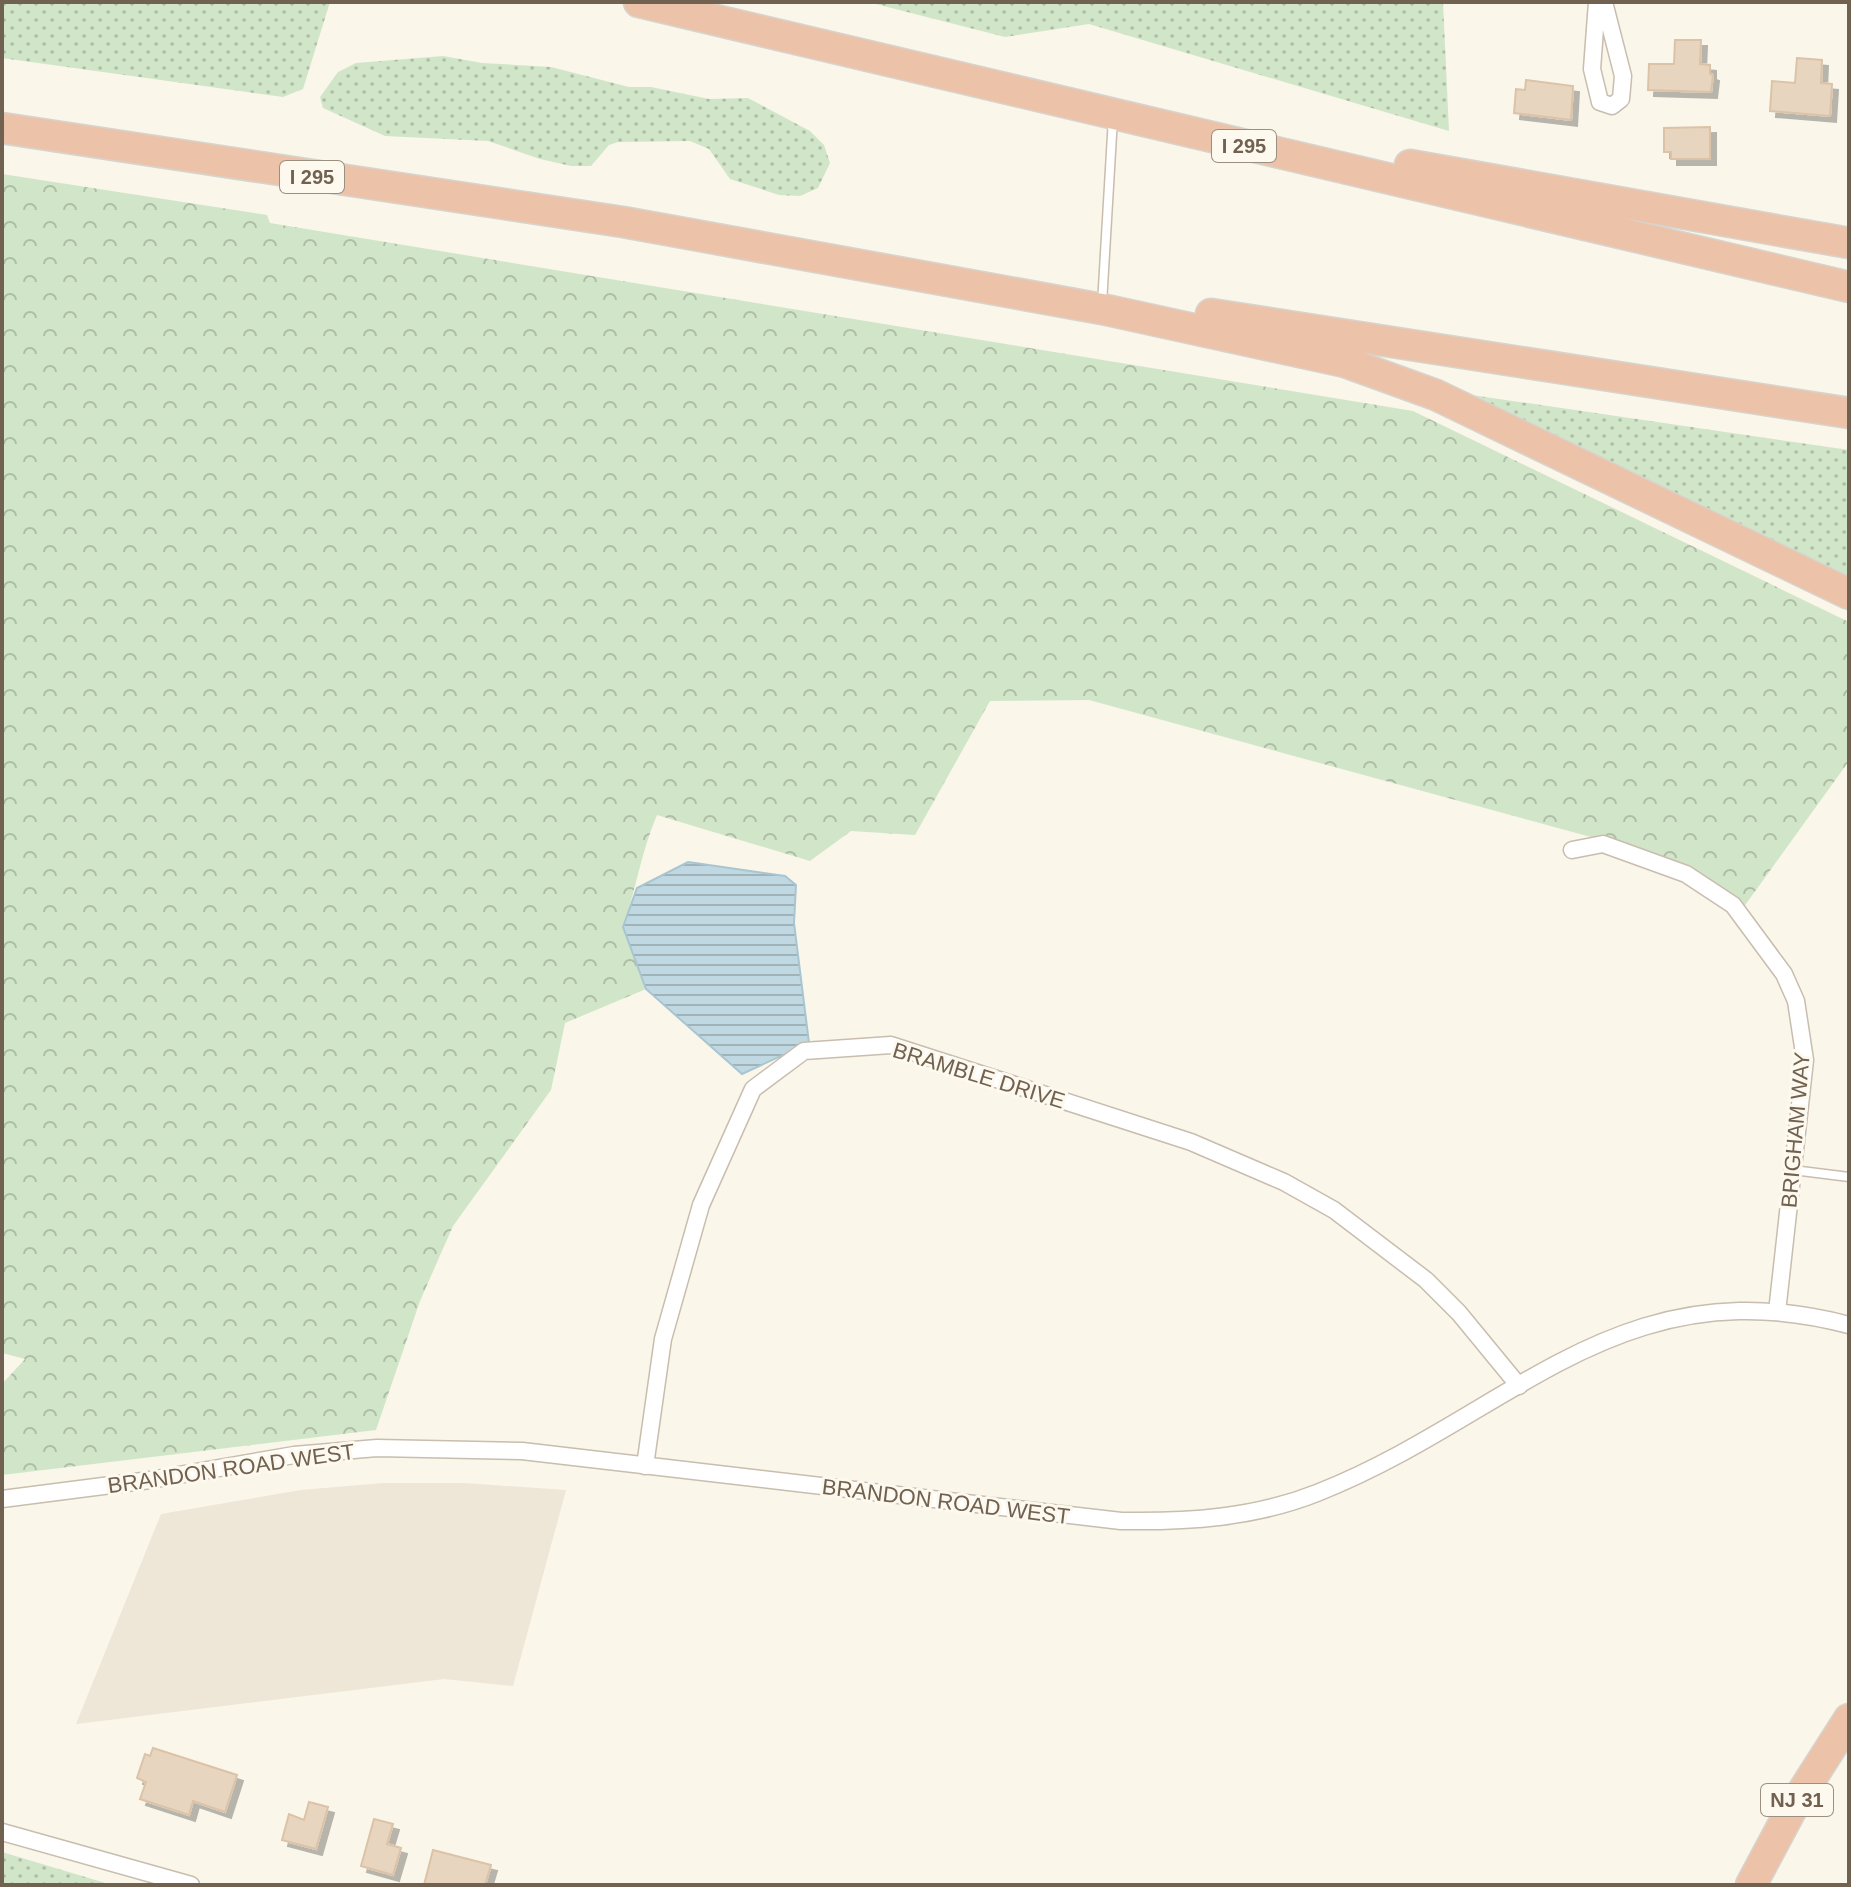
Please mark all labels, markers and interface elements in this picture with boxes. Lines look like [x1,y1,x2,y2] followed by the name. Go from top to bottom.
[1212,130,1276,162] road number: I 295
[280,161,344,193] road number: I 295
[890,1037,1068,1114] street label: BRAMBLE DRIVE
[1776,1051,1815,1209] street label: BRIGHAM WAY
[106,1439,356,1498] street label: BRANDON ROAD WEST
[821,1474,1071,1529] street label: BRANDON ROAD WEST
[1761,1784,1833,1816] road number: NJ 31

